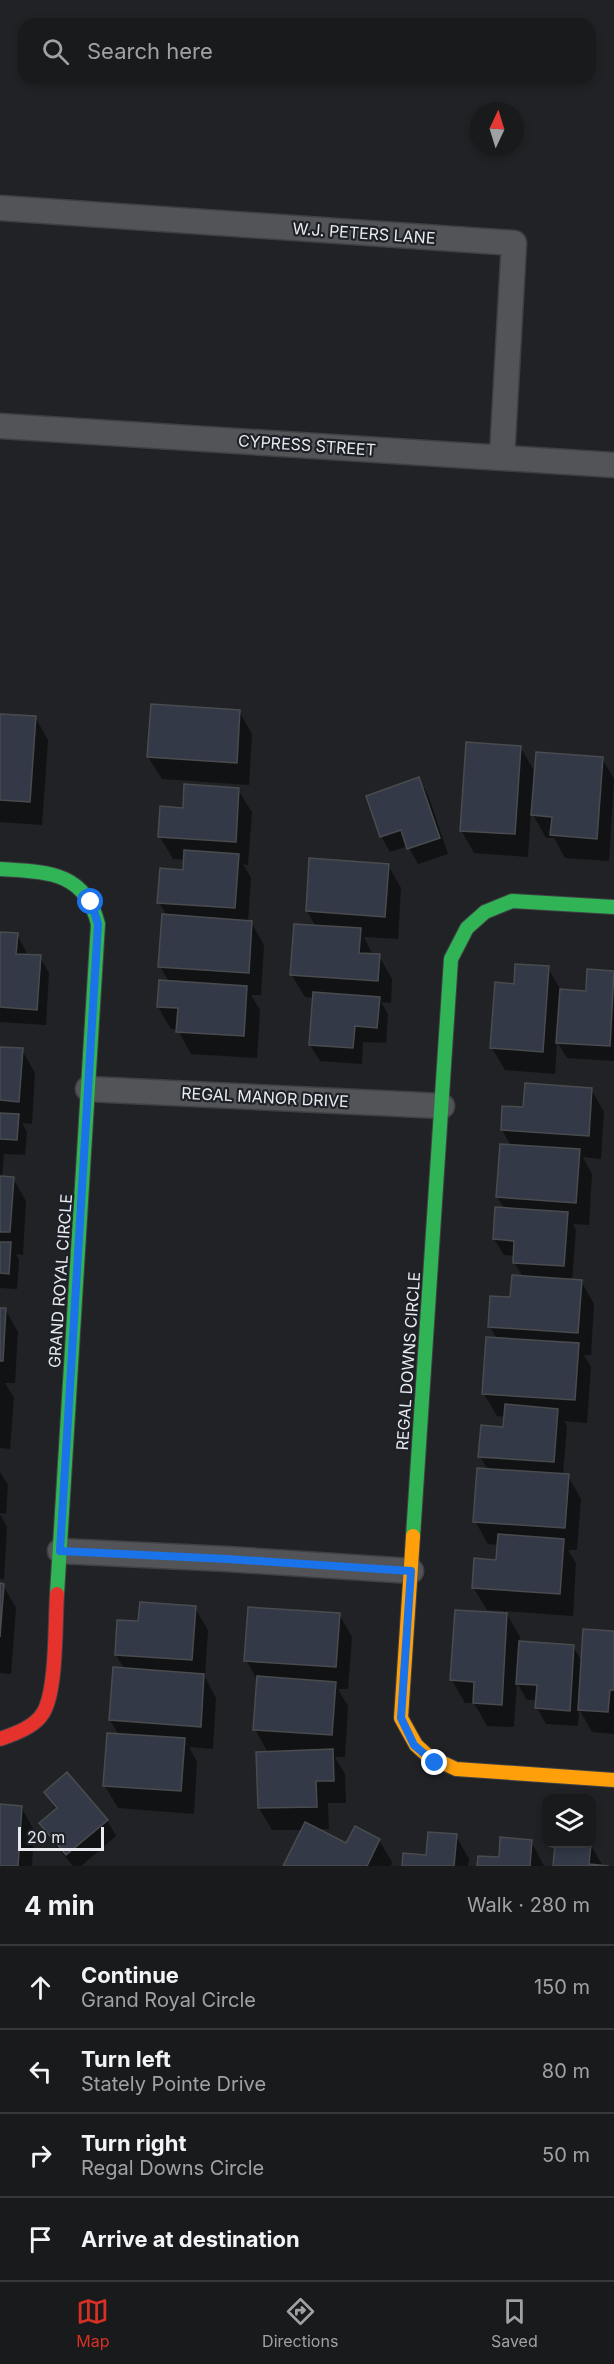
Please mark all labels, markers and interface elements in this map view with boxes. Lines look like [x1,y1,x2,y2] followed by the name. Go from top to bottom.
[18,18,596,84] search box
[39,35,72,68] icon: search
[87,38,213,64] text: Search here
[470,102,524,156] north arrow
[292,218,436,248] street label: W.J. PETERS LANE
[237,430,377,460] street label: CYPRESS STREET
[77,888,103,914] route start
[181,1083,349,1111] street label: REGAL MANOR DRIVE
[44,1193,76,1369] street label: GRAND ROYAL CIRCLE
[392,1271,424,1451] street label: REGAL DOWNS CIRCLE
[421,1749,447,1775] route end
[542,1794,596,1848] map controls
[542,1794,596,1848] button: layers
[18,1824,104,1852] scale bar
[27,1827,65,1847] text: 20 m
[24,1890,95,1921] text: 4 min
[467,1893,590,1917] text: Walk · 280 m
[81,1962,179,1988] text: Continue
[24,1971,57,2004] icon: ahead
[534,1975,590,1999] text: 150 m
[81,1988,256,2012] text: Grand Royal Circle
[81,2046,171,2072] text: Turn left
[24,2055,57,2088] icon: left
[542,2059,590,2083] text: 80 m
[81,2072,266,2096] text: Stately Pointe Drive
[81,2130,187,2156] text: Turn right
[24,2139,57,2172] icon: right
[542,2143,590,2167] text: 50 m
[81,2156,264,2180] text: Regal Downs Circle
[24,2223,57,2256] icon: arrive
[81,2226,300,2252] text: Arrive at destination
[76,2295,110,2351] tab: Map
[262,2295,338,2351] tab: Directions
[491,2295,538,2351] tab: Saved

